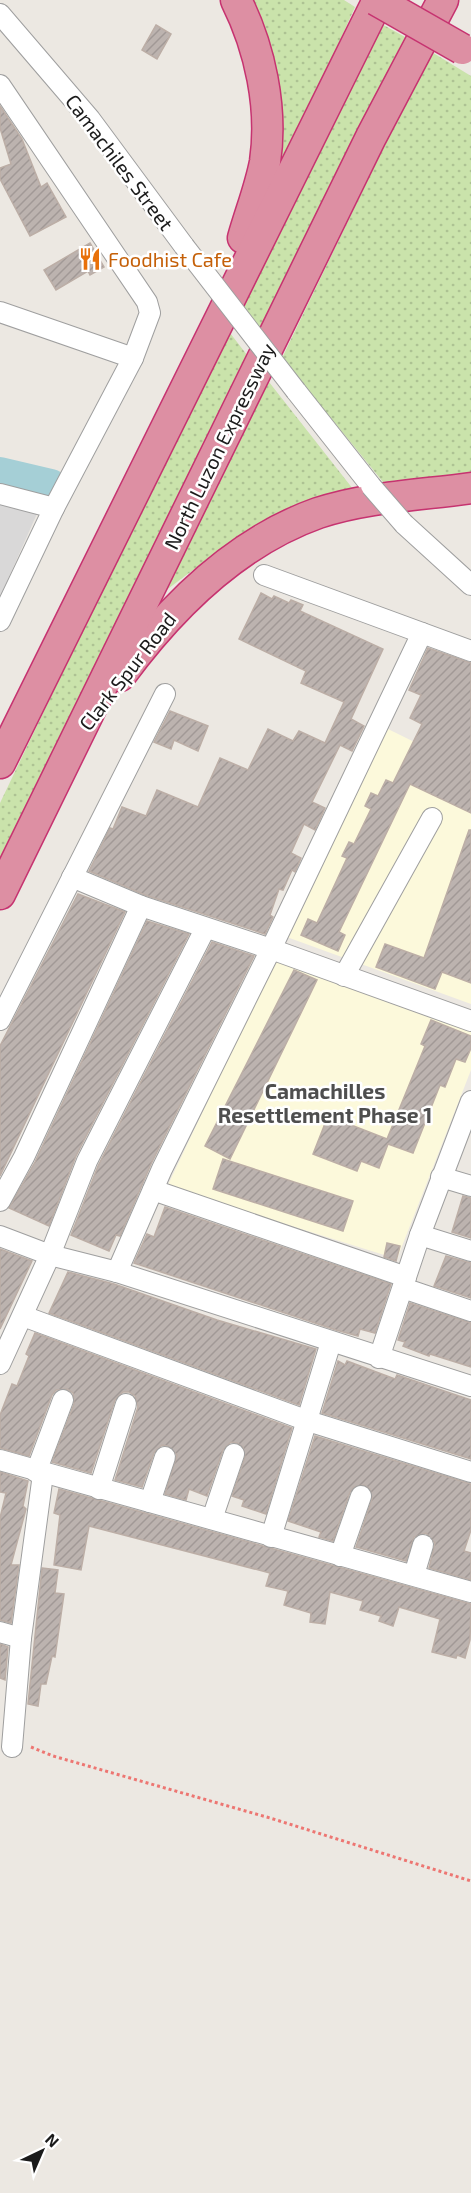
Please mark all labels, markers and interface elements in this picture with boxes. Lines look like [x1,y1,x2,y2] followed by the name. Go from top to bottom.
[61,89,179,235] street label: Camachiles Street
[77,246,103,272] restaurant icon: Foodhist Cafe
[108,247,232,271] place label: Foodhist Cafe
[159,339,280,553] street label: North Luzon Expressway
[73,607,181,735] street label: Clark Spur Road
[218,1078,432,1127] district label: Camachilles Resettlement Phase 1
[12,2121,72,2181] north arrow
[42,2129,64,2151] text: N

